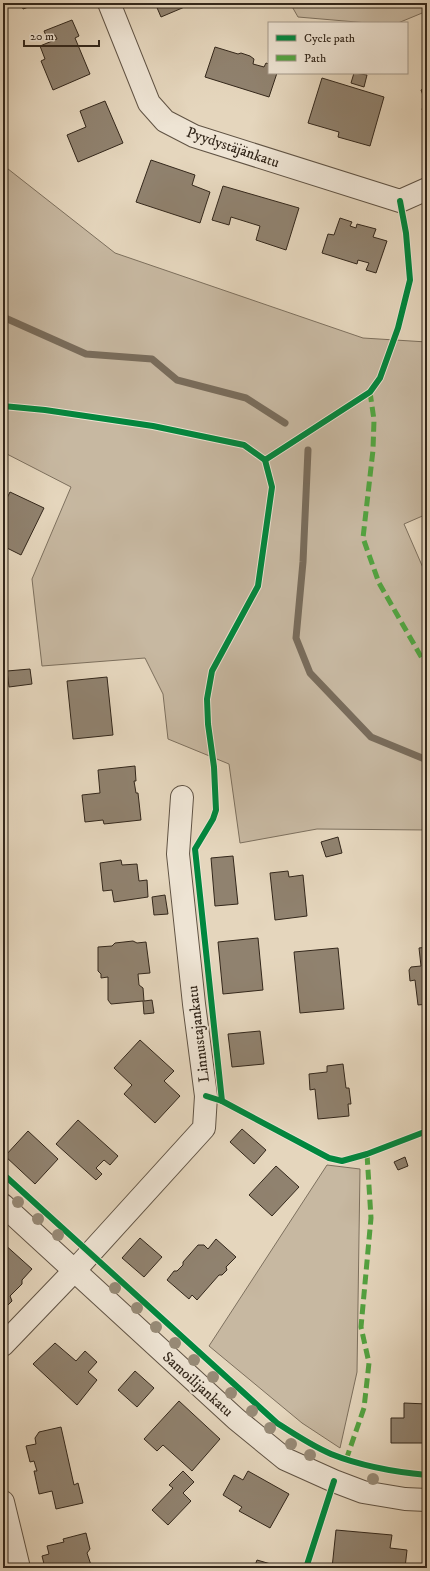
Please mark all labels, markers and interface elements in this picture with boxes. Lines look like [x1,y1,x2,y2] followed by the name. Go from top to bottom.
[24,22,99,48] scale bar
[268,22,408,74] legend
[30,29,54,44] text: 20 m
[304,31,356,46] text: Cycle path
[304,51,327,66] text: Path
[184,123,282,172] street label: Pyydystäjänkatu
[183,984,214,1083] street label: Linnustajankatu
[158,1348,237,1421] street label: Samoilijankatu

